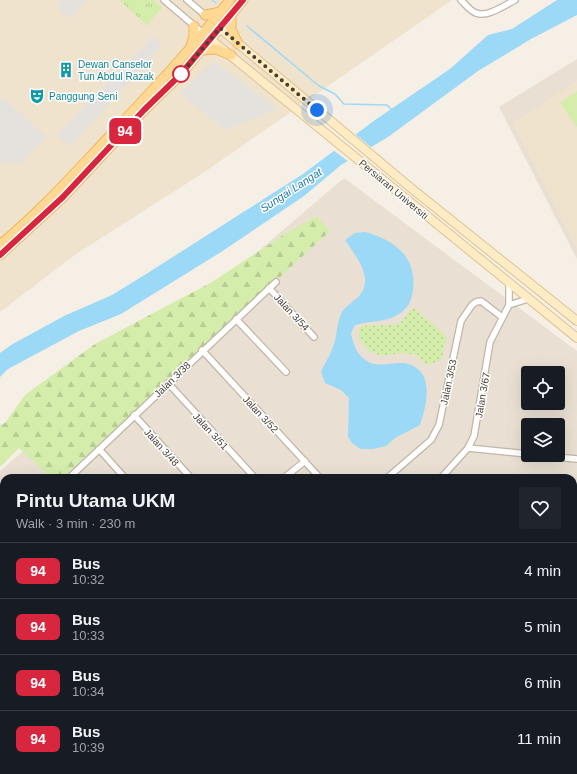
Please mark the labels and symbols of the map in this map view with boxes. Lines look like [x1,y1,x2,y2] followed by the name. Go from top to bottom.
[78,59,155,82] place label: Dewan Canselor Tun Abdul Razak
[57,61,75,79] building icon: Dewan Canselor Tun Abdul Razak
[172,65,190,83] unlabelled marker
[28,87,46,105] theatre icon: Panggung Seni
[49,91,117,102] place label: Panggung Seni
[307,100,327,120] your location
[107,118,143,144] line badge: 94
[357,157,430,221] street label: Persiaran Universiti
[258,165,325,214] water label: Sungai Langat
[272,292,312,333] street label: Jalan 3/54
[438,358,459,406] street label: Jalan 3/53
[152,359,193,399] street label: Jalan 3/38
[473,371,492,419] street label: Jalan 3/67
[241,394,281,435] street label: Jalan 3/52
[191,411,231,452] street label: Jalan 3/51
[142,427,181,468] street label: Jalan 3/48

